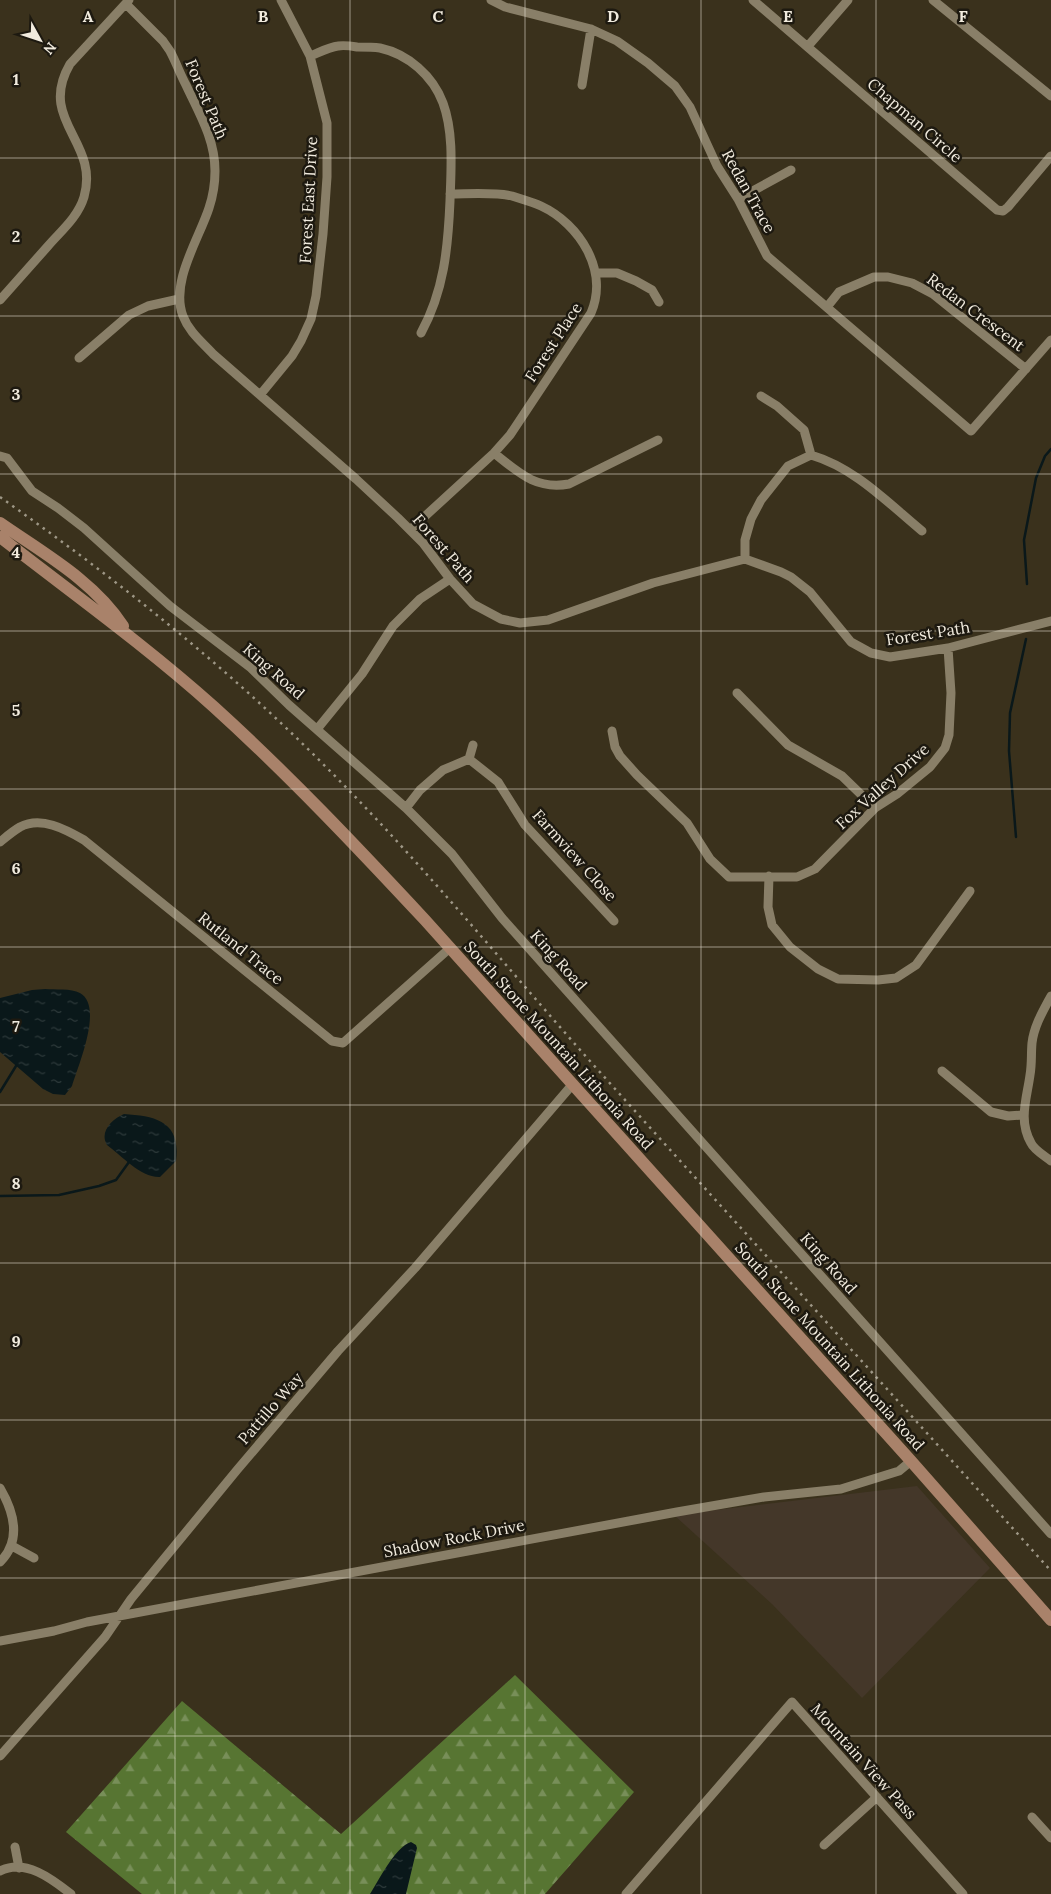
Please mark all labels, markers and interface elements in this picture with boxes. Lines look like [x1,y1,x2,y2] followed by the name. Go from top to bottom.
[83,6,94,26] text: A
[258,6,269,26] text: B
[432,6,444,26] text: C
[607,6,619,26] text: D
[783,6,793,26] text: E
[958,6,968,26] text: F
[15,15,65,65] north arrow
[39,38,60,58] text: N
[181,56,233,142] street label: Forest Path
[13,69,19,89] text: 1
[863,73,967,167] street label: Chapman Circle
[295,136,321,264] street label: Forest East Drive
[718,146,780,237] street label: Redan Trace
[12,226,20,246] text: 2
[923,269,1029,356] street label: Redan Crescent
[520,298,586,385] street label: Forest Place
[12,384,21,404] text: 3
[409,509,480,587] street label: Forest Path
[12,542,21,562] text: 4
[885,616,972,650] street label: Forest Path
[239,639,309,704] street label: King Road
[12,700,21,720] text: 5
[831,739,933,833] street label: Fox Valley Drive
[529,805,622,905] street label: Farmview Close
[11,858,21,878] text: 6
[194,907,288,989] street label: Rutland Trace
[526,925,592,995] street label: King Road
[460,937,658,1154] street label: South Stone Mountain Lithonia Road
[12,1016,20,1036] text: 7
[11,1173,21,1193] text: 8
[796,1228,862,1298] street label: King Road
[731,1238,929,1455] street label: South Stone Mountain Lithonia Road
[11,1331,21,1351] text: 9
[233,1367,307,1448] street label: Pattillo Way
[382,1514,527,1561] street label: Shadow Rock Drive
[807,1699,921,1823] street label: Mountain View Pass

